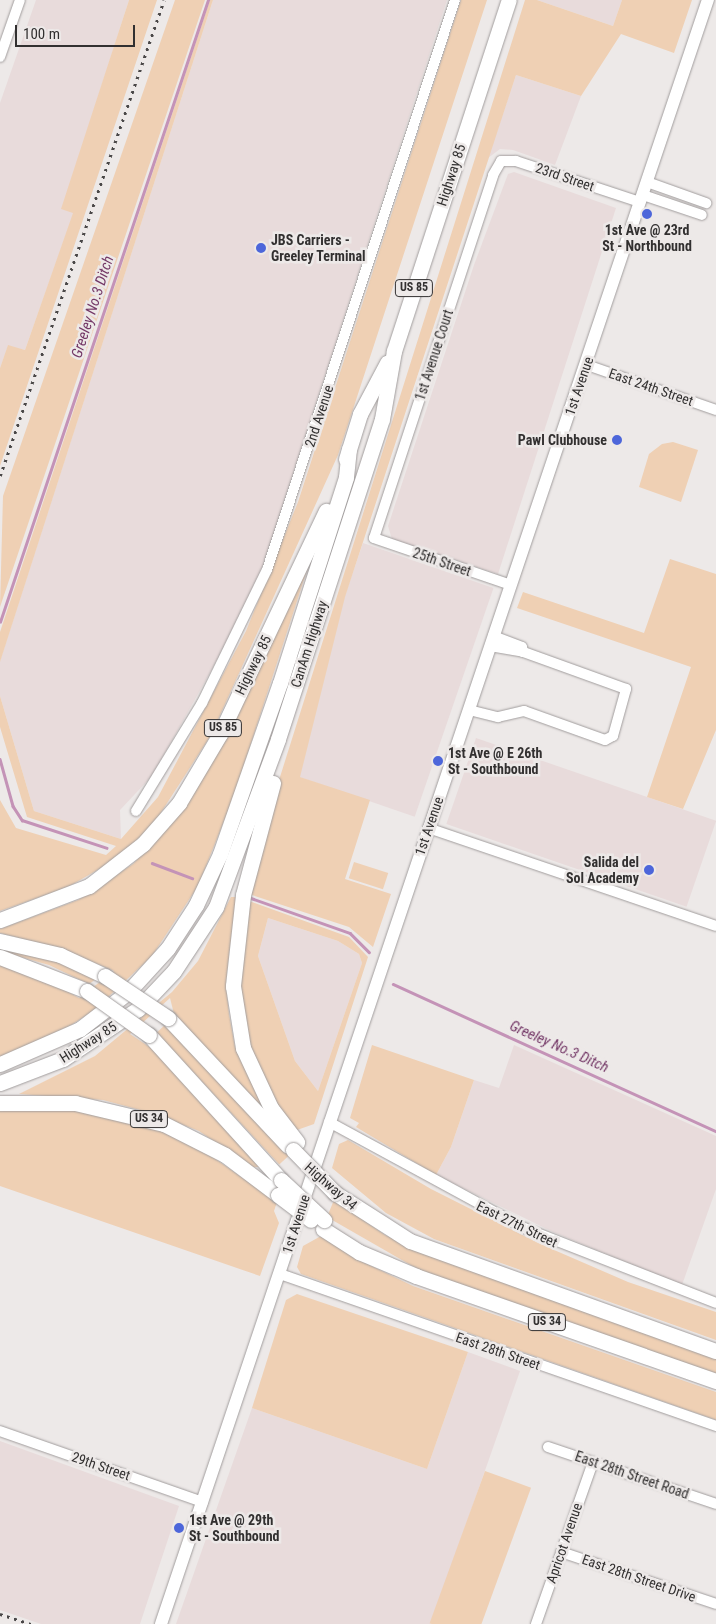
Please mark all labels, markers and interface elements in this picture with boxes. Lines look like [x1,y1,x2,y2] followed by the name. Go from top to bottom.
[18,15,138,47] scale bar
[23,25,60,43] text: 100 m
[433,142,469,208] street label: Highway 85
[533,159,597,195] street label: 23rd Street
[641,208,653,220] marker: 1st Ave @ 23rd St - Northbound
[602,222,692,254] place label: 1st Ave @ 23rd St - Northbound
[271,232,366,264] place label: JBS Carriers - Greeley Terminal
[255,242,267,254] marker: JBS Carriers - Greeley Terminal
[68,254,118,360] water label: Greeley No.3 Ditch
[394,278,434,298] road number: US 85
[411,307,457,403] street label: 1st Avenue Court
[561,354,597,418] street label: 1st Avenue
[607,365,695,409] street label: East 24th Street
[301,383,337,449] street label: 2nd Avenue
[518,432,607,448] place label: Pawl Clubhouse
[611,434,623,446] marker: Pawl Clubhouse
[411,544,473,580] street label: 25th Street
[287,598,331,690] street label: CanAm Highway
[231,632,275,698] street label: Highway 85
[203,718,243,738] road number: US 85
[448,745,542,778] place label: 1st Ave @ E 26th St - Southbound
[432,755,444,767] marker: 1st Ave @ E 26th St - Southbound
[411,794,447,858] street label: 1st Avenue
[566,854,639,886] place label: Salida del Sol Academy
[643,864,655,876] marker: Salida del Sol Academy
[507,1017,611,1077] water label: Greeley No.3 Ditch
[56,1018,120,1066] street label: Highway 85
[129,1110,169,1128] road number: US 34
[301,1159,361,1213] street label: Highway 34
[279,1192,313,1256] street label: 1st Avenue
[474,1197,560,1251] street label: East 27th Street
[527,1312,567,1331] road number: US 34
[454,1329,542,1373] street label: East 28th Street
[70,1448,132,1484] street label: 29th Street
[573,1448,691,1502] street label: East 28th Street Road
[542,1501,586,1585] street label: Apricot Avenue
[189,1512,280,1544] place label: 1st Ave @ 29th St - Southbound
[173,1522,185,1534] marker: 1st Ave @ 29th St - Southbound
[580,1551,698,1605] street label: East 28th Street Drive

